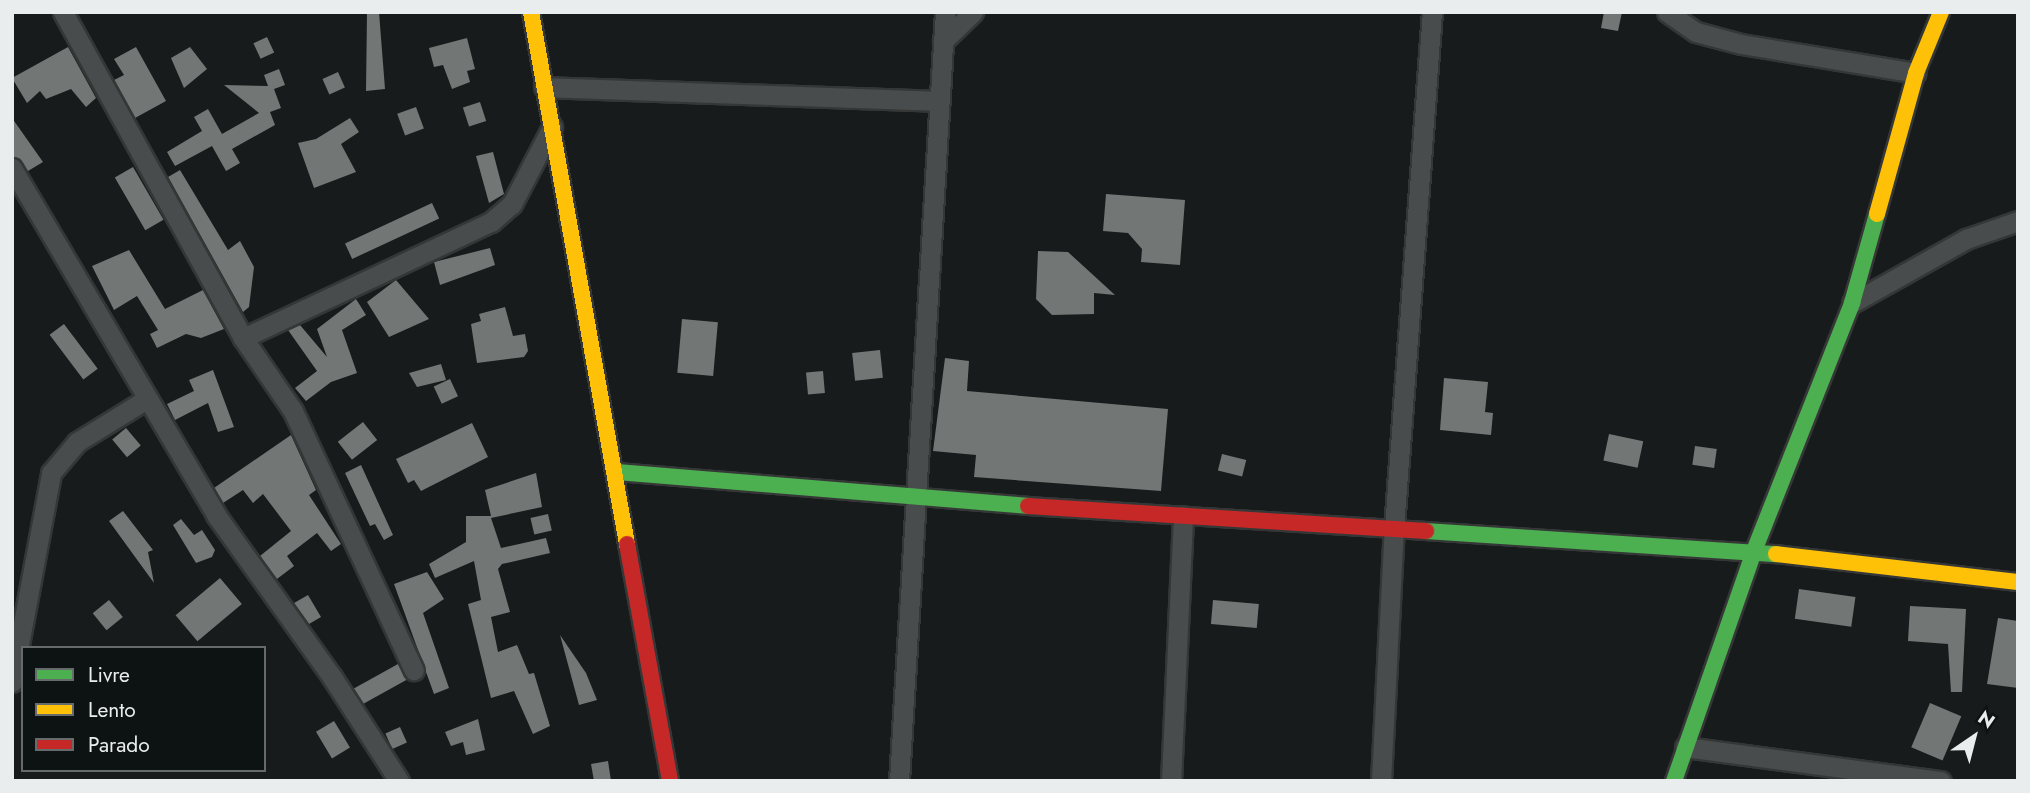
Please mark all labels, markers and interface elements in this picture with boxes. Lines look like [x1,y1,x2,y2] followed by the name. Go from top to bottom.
[21,646,266,772] legend
[88,660,130,690] text: Livre
[88,695,136,725] text: Lento
[1939,702,2009,772] north arrow
[1972,704,2000,735] text: N
[88,730,150,760] text: Parado

